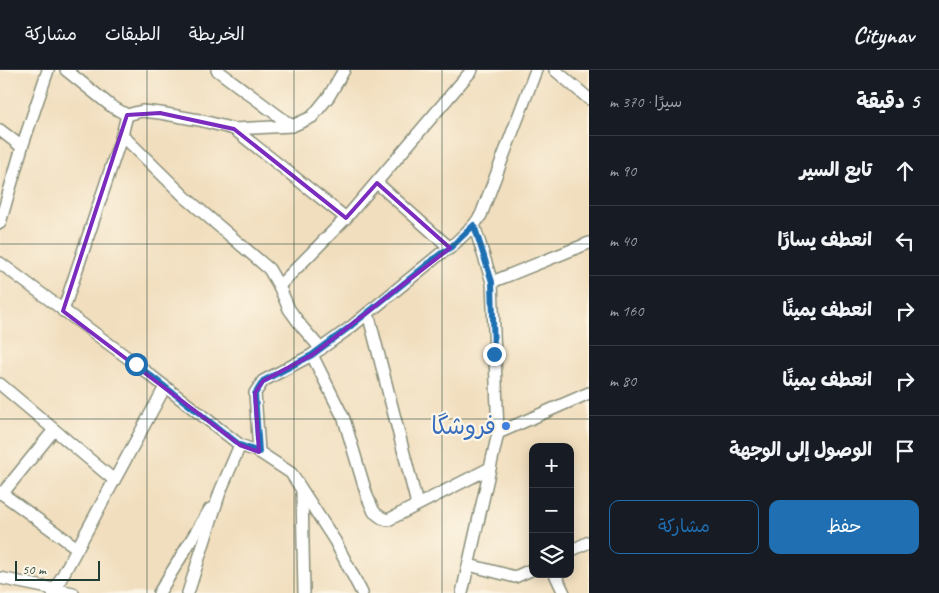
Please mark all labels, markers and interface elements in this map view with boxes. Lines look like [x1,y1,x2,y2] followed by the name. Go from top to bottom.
[853,20,914,50] text: Citynav
[25,23,77,45] text: مشاركة
[105,23,161,45] text: الطبقات
[189,23,245,45] text: الخريطة
[856,88,919,114] text: 5 دقيقة
[609,92,682,112] text: سيرًا · 370 m
[891,157,919,185] icon: ahead
[800,158,872,182] text: تابع السير
[609,161,636,181] text: 90 m
[891,227,919,255] icon: left
[778,228,872,252] text: انعطف يسارًا
[609,231,636,251] text: 40 m
[891,297,919,325] icon: right
[783,298,872,322] text: انعطف يمينًا
[609,301,643,321] text: 160 m
[483,343,506,366] route end
[125,353,148,376] route start
[891,367,919,395] icon: right
[783,368,872,392] text: انعطف يمينًا
[609,371,636,391] text: 80 m
[431,411,496,441] place label: فروشگا
[500,420,512,432] marker: فروشگا
[891,437,919,465] icon: arrive
[729,438,872,462] text: الوصول إلى الوجهة
[529,443,574,578] map controls
[529,443,574,488] button: +
[529,488,574,533] button: −
[609,500,759,554] button: مشاركة
[769,500,919,554] button: حفظ
[529,533,574,578] button: layers
[15,558,100,581] scale bar
[22,561,46,578] text: 50 m

